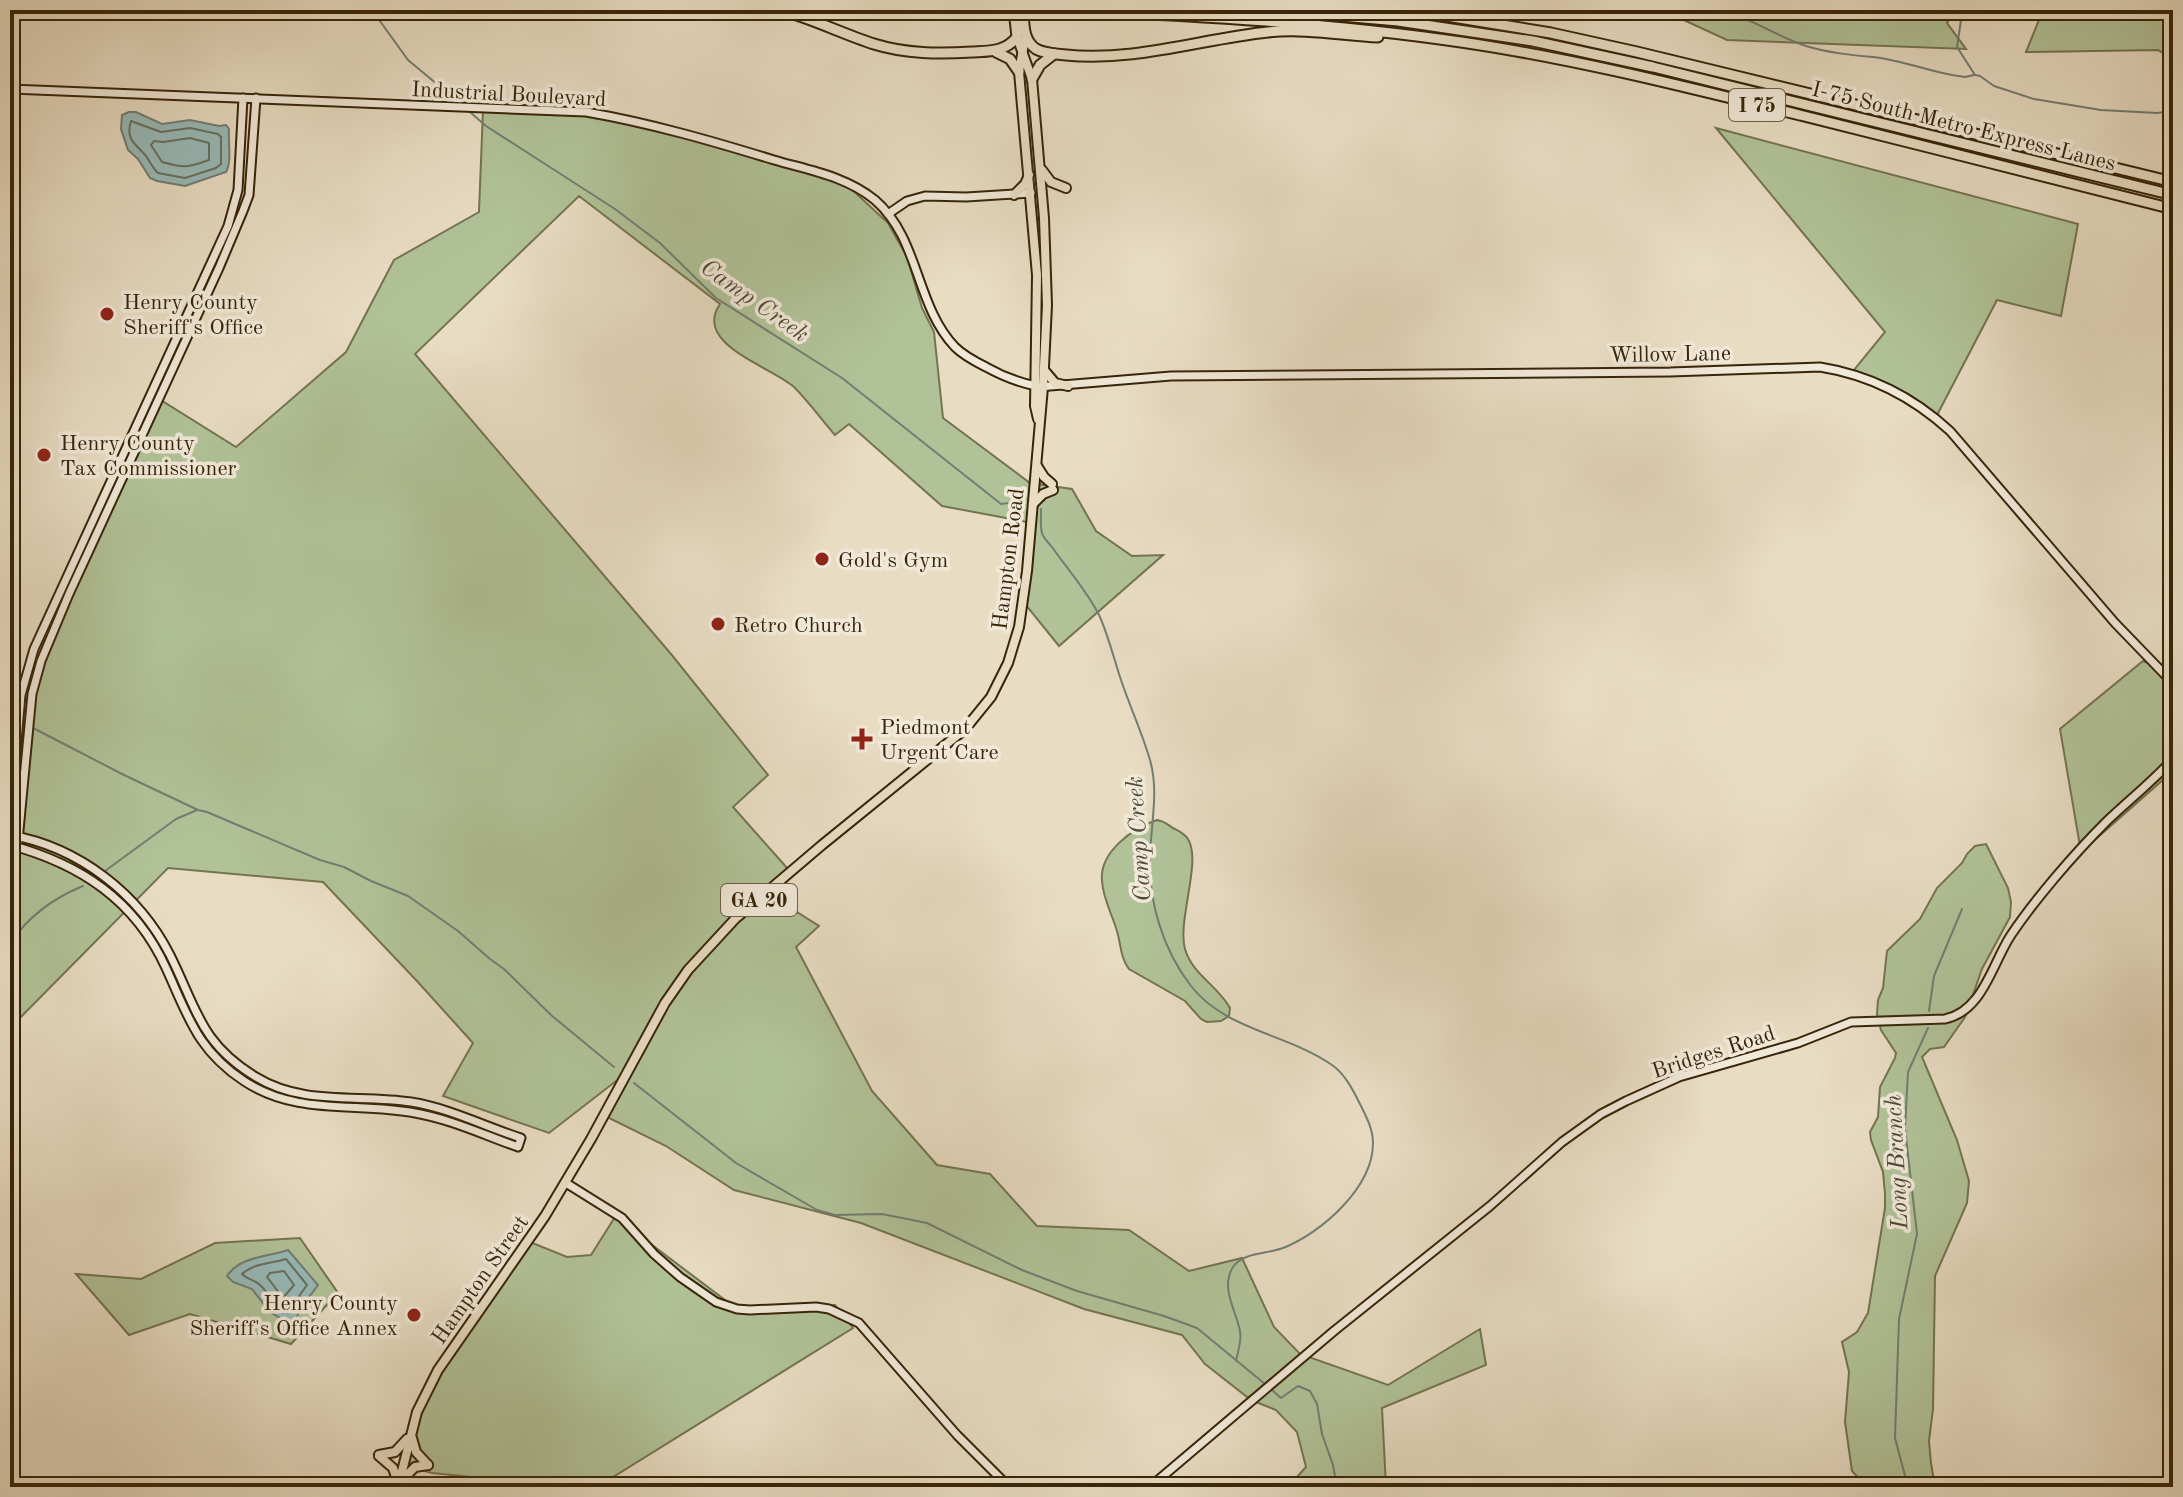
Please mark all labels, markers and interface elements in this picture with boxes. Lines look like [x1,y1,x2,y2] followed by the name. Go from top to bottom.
[1809,78,2118,175] street label: I-75 South Metro Express Lanes
[411,79,607,111] street label: Industrial Boulevard
[1729,89,1785,121] road number: I 75
[695,256,812,348] water label: Camp Creek
[123,292,263,339] place label: Henry County Sheriff's Office
[98,305,116,323] marker: Henry County Sheriff's Office
[1609,343,1731,367] street label: Willow Lane
[60,433,237,480] place label: Henry County Tax Commissioner
[35,446,53,464] marker: Henry County Tax Commissioner
[989,487,1029,631] street label: Hampton Road
[813,550,831,568] marker: Gold's Gym
[838,550,948,572] place label: Gold's Gym
[709,615,727,633] marker: Retro Church
[734,615,863,637] place label: Retro Church
[880,717,999,764] place label: Piedmont Urgent Care
[851,728,873,750] marker: Piedmont Urgent Care
[1124,775,1156,902] water label: Camp Creek
[721,884,797,916] road number: GA 20
[1649,1023,1778,1083] street label: Bridges Road
[1882,1094,1914,1231] water label: Long Branch
[428,1212,533,1349] street label: Hampton Street
[189,1293,398,1340] place label: Henry County Sheriff's Office Annex
[405,1306,423,1324] marker: Henry County Sheriff's Office Annex

